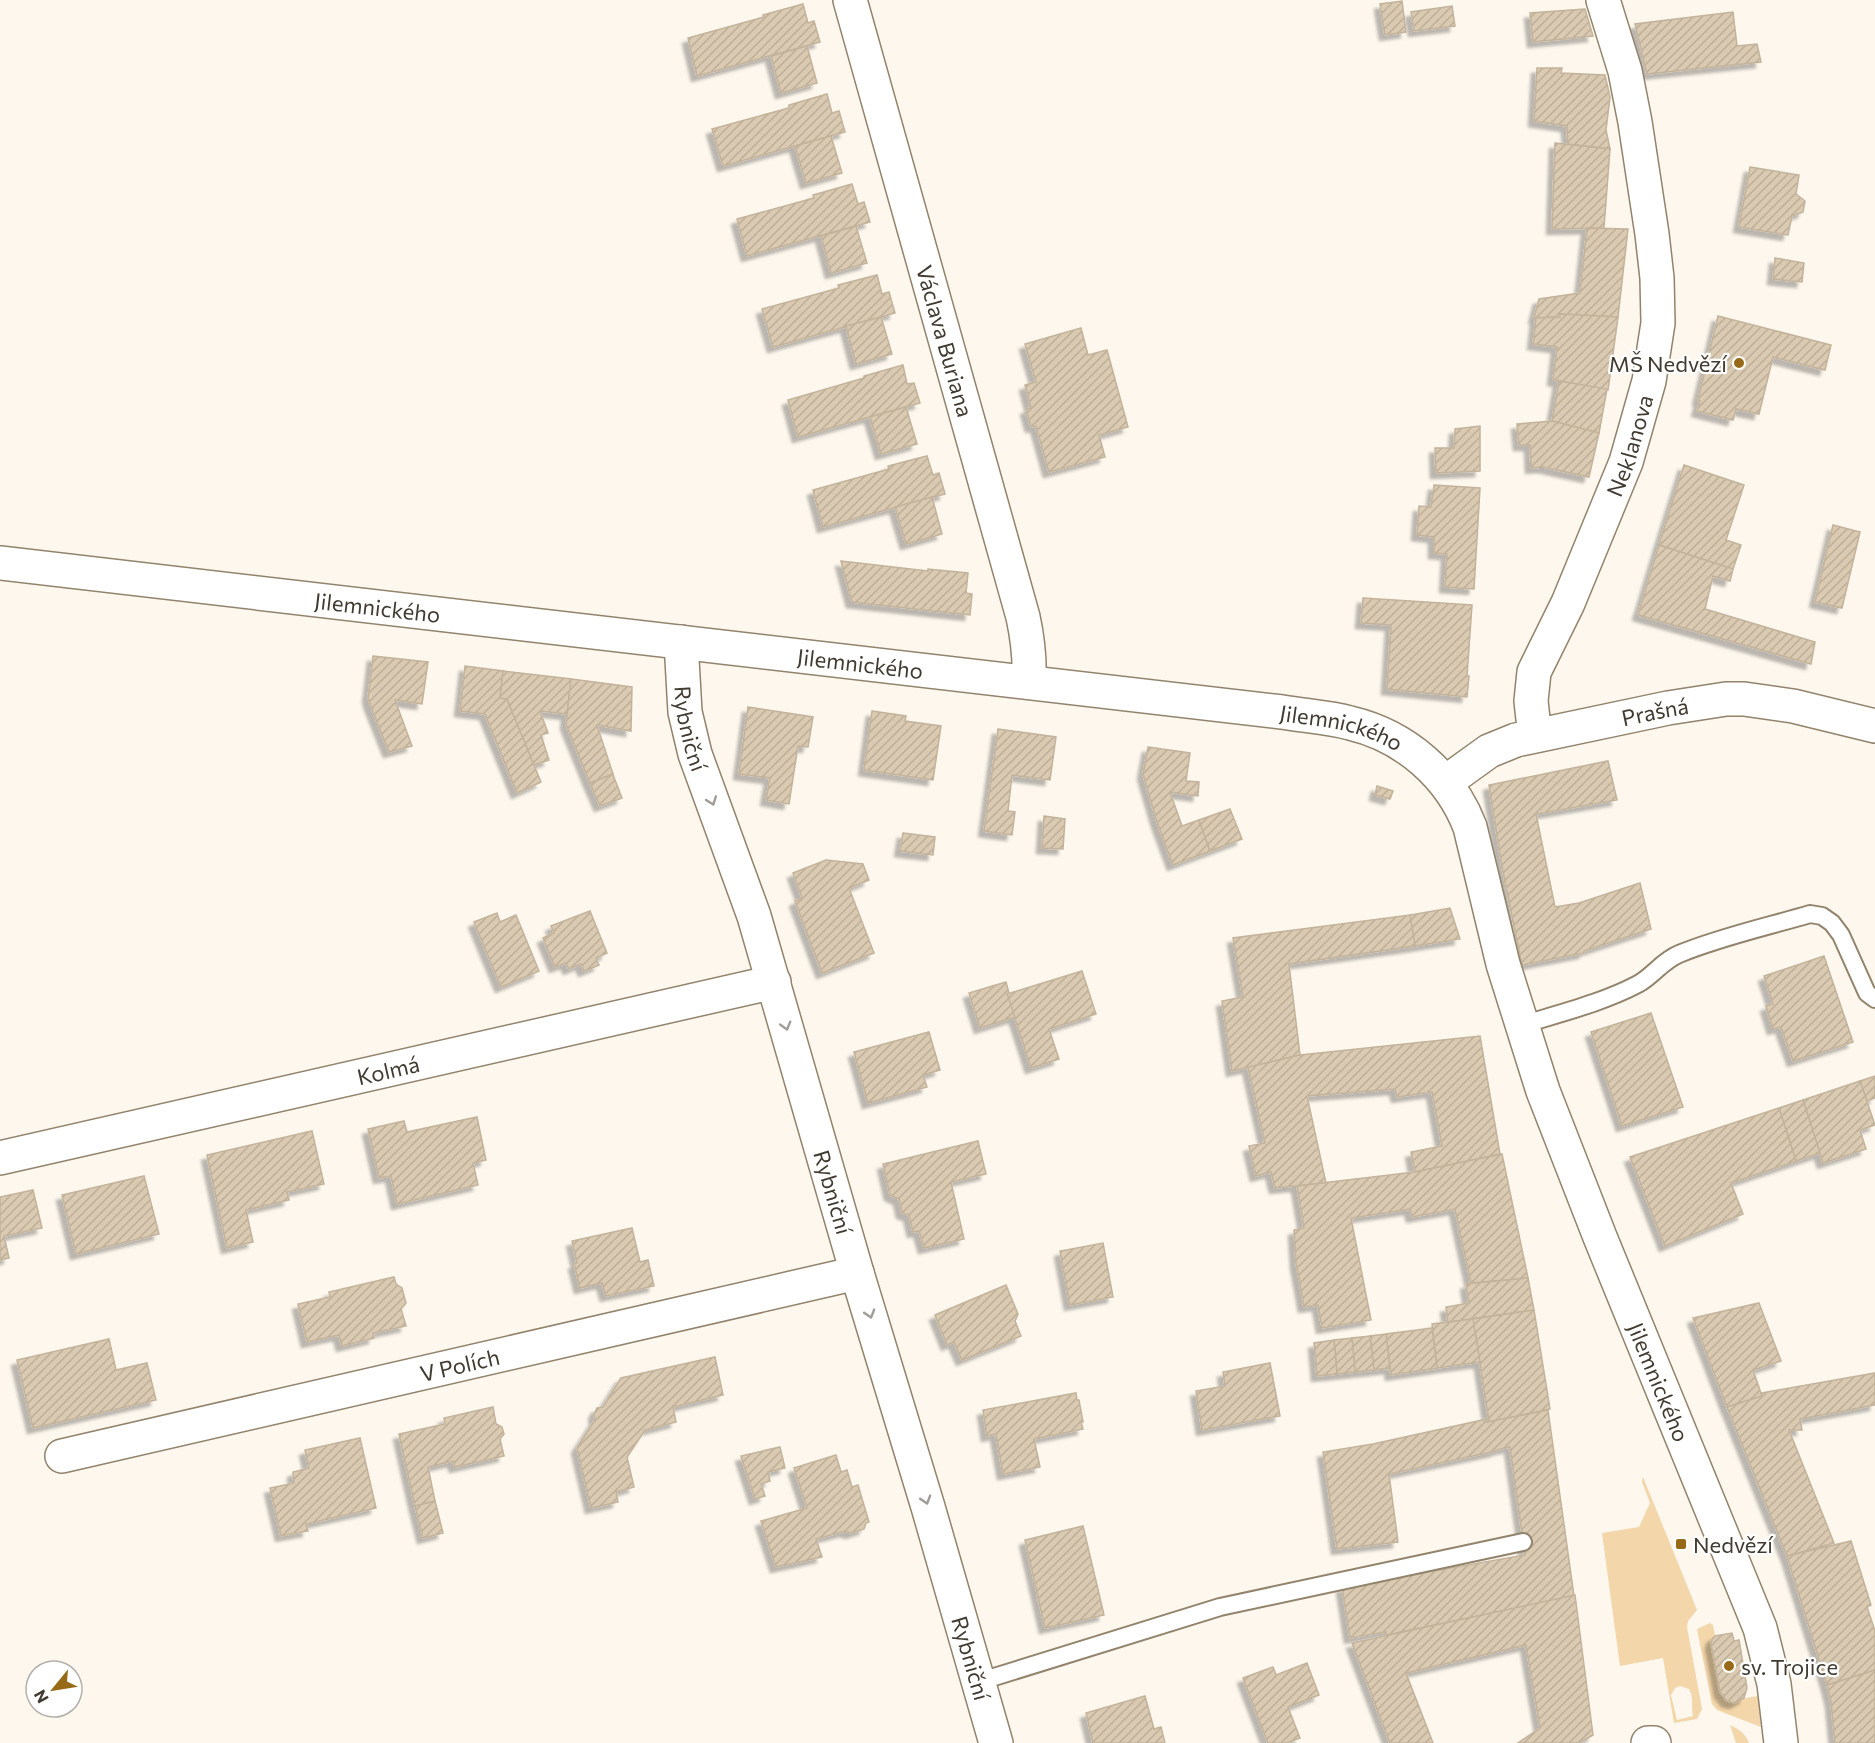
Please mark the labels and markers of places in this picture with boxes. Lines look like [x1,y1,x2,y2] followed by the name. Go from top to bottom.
[1609,350,1728,377] place label: MŠ Nedvězí
[1732,356,1746,370] marker: MŠ Nedvězí
[1693,1531,1774,1558] place label: Nedvězí
[1674,1537,1688,1551] marker: Nedvězí
[1741,1653,1838,1680] place label: sv. Trojice
[1722,1659,1736,1673] marker: sv. Trojice

